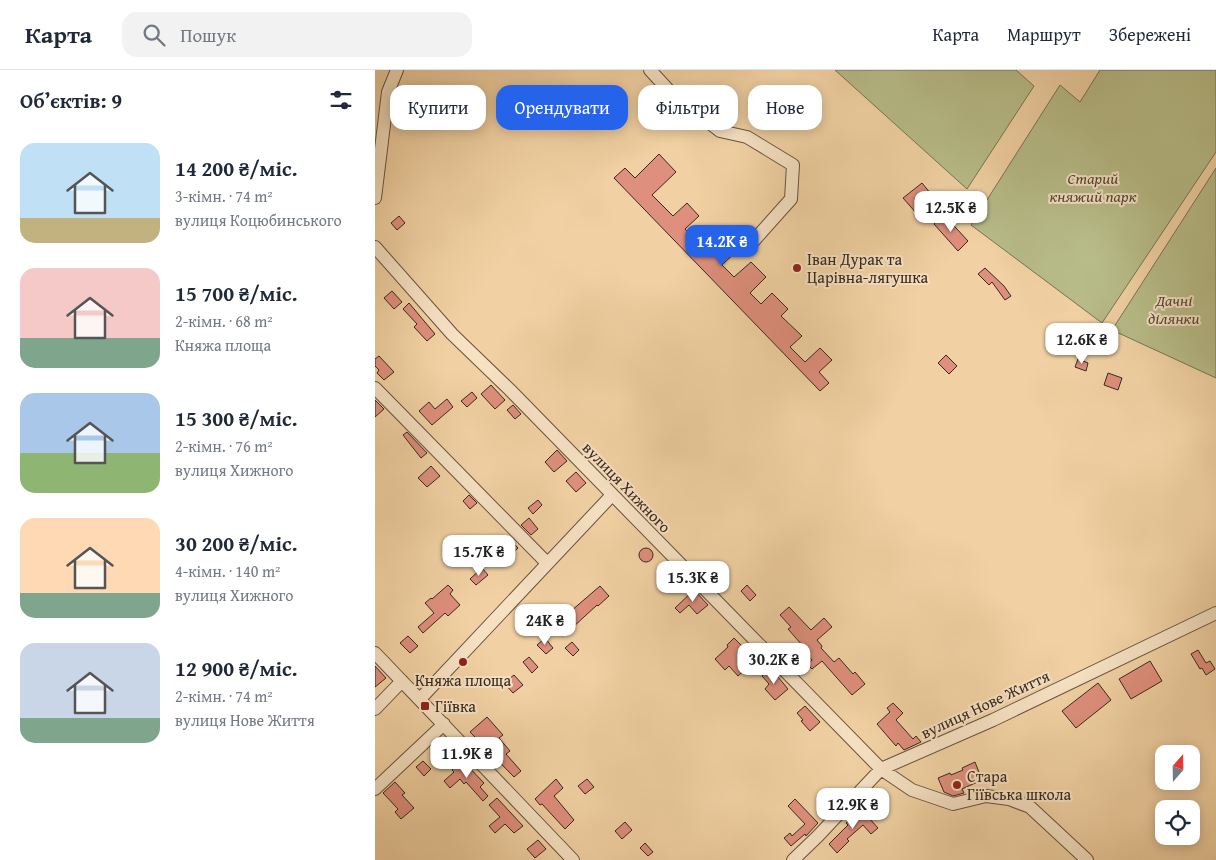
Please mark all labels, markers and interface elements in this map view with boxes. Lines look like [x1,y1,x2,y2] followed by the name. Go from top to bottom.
[122,12,472,57] search box
[25,17,92,52] text: Карта
[140,21,168,49] icon: search
[180,21,236,49] text: Пошук
[933,21,979,48] text: Карта
[1007,21,1081,48] text: Маршрут
[1109,21,1191,48] text: Збережені
[20,85,122,116] text: Об’єктів: 9
[390,85,486,130] chip: Купити
[496,85,628,130] chip: Орендувати
[638,85,738,130] chip: Фільтри
[748,85,822,130] chip: Нове
[327,86,355,114] icon: filters
[175,153,298,184] text: 14 200 ₴/міс.
[60,163,120,223] icon: home
[1049,166,1137,208] park label: Старий княжий парк
[175,184,273,208] text: 3-кімн. · 74 m²
[905,190,997,233] pin: 12.5K ₴
[925,195,977,219] text: 12.5K ₴
[175,208,342,232] text: вулиця Коцюбинського
[676,224,768,267] pin: 14.2K ₴
[696,229,748,253] text: 14.2K ₴
[807,247,929,289] place label: Іван Дурак та Царівна-лягушка
[791,262,803,274] marker: Іван Дурак та Царівна-лягушка
[175,278,298,309] text: 15 700 ₴/міс.
[60,288,120,348] icon: home
[1148,288,1200,330] park label: Дачні ділянки
[175,309,273,333] text: 2-кімн. · 68 m²
[1036,322,1128,365] pin: 12.6K ₴
[1056,327,1108,351] text: 12.6K ₴
[175,333,271,357] text: Княжа площа
[175,403,298,434] text: 15 300 ₴/міс.
[60,413,120,473] icon: home
[175,434,273,458] text: 2-кімн. · 76 m²
[577,436,677,538] street label: вулиця Хижного
[175,458,294,482] text: вулиця Хижного
[175,528,298,559] text: 30 200 ₴/міс.
[433,534,525,577] pin: 15.7K ₴
[60,538,120,598] icon: home
[453,539,505,563] text: 15.7K ₴
[175,559,280,583] text: 4-кімн. · 140 m²
[647,560,739,603] pin: 15.3K ₴
[667,565,719,589] text: 15.3K ₴
[175,583,294,607] text: вулиця Хижного
[510,604,580,646] pin: 24K ₴
[526,608,564,632] text: 24K ₴
[728,642,820,685] pin: 30.2K ₴
[748,647,800,671] text: 30.2K ₴
[175,653,298,684] text: 12 900 ₴/міс.
[457,656,469,668] marker: Княжа площа
[60,663,120,723] icon: home
[917,664,1053,744] street label: вулиця Нове Життя
[415,668,511,692] place label: Княжа площа
[175,684,273,708] text: 2-кімн. · 74 m²
[435,694,476,718] place label: Гіївка
[419,700,431,712] marker: Гіївка
[175,708,315,732] text: вулиця Нове Життя
[421,736,513,779] pin: 11.9K ₴
[441,741,493,765] text: 11.9K ₴
[1155,745,1200,790] north arrow
[1155,745,1200,845] map controls
[967,764,1072,806] place label: Стара Гіївська школа
[951,779,963,791] marker: Стара Гіївська школа
[807,788,899,830] pin: 12.9K ₴
[827,792,879,816] text: 12.9K ₴
[1155,800,1200,845] button: locate

